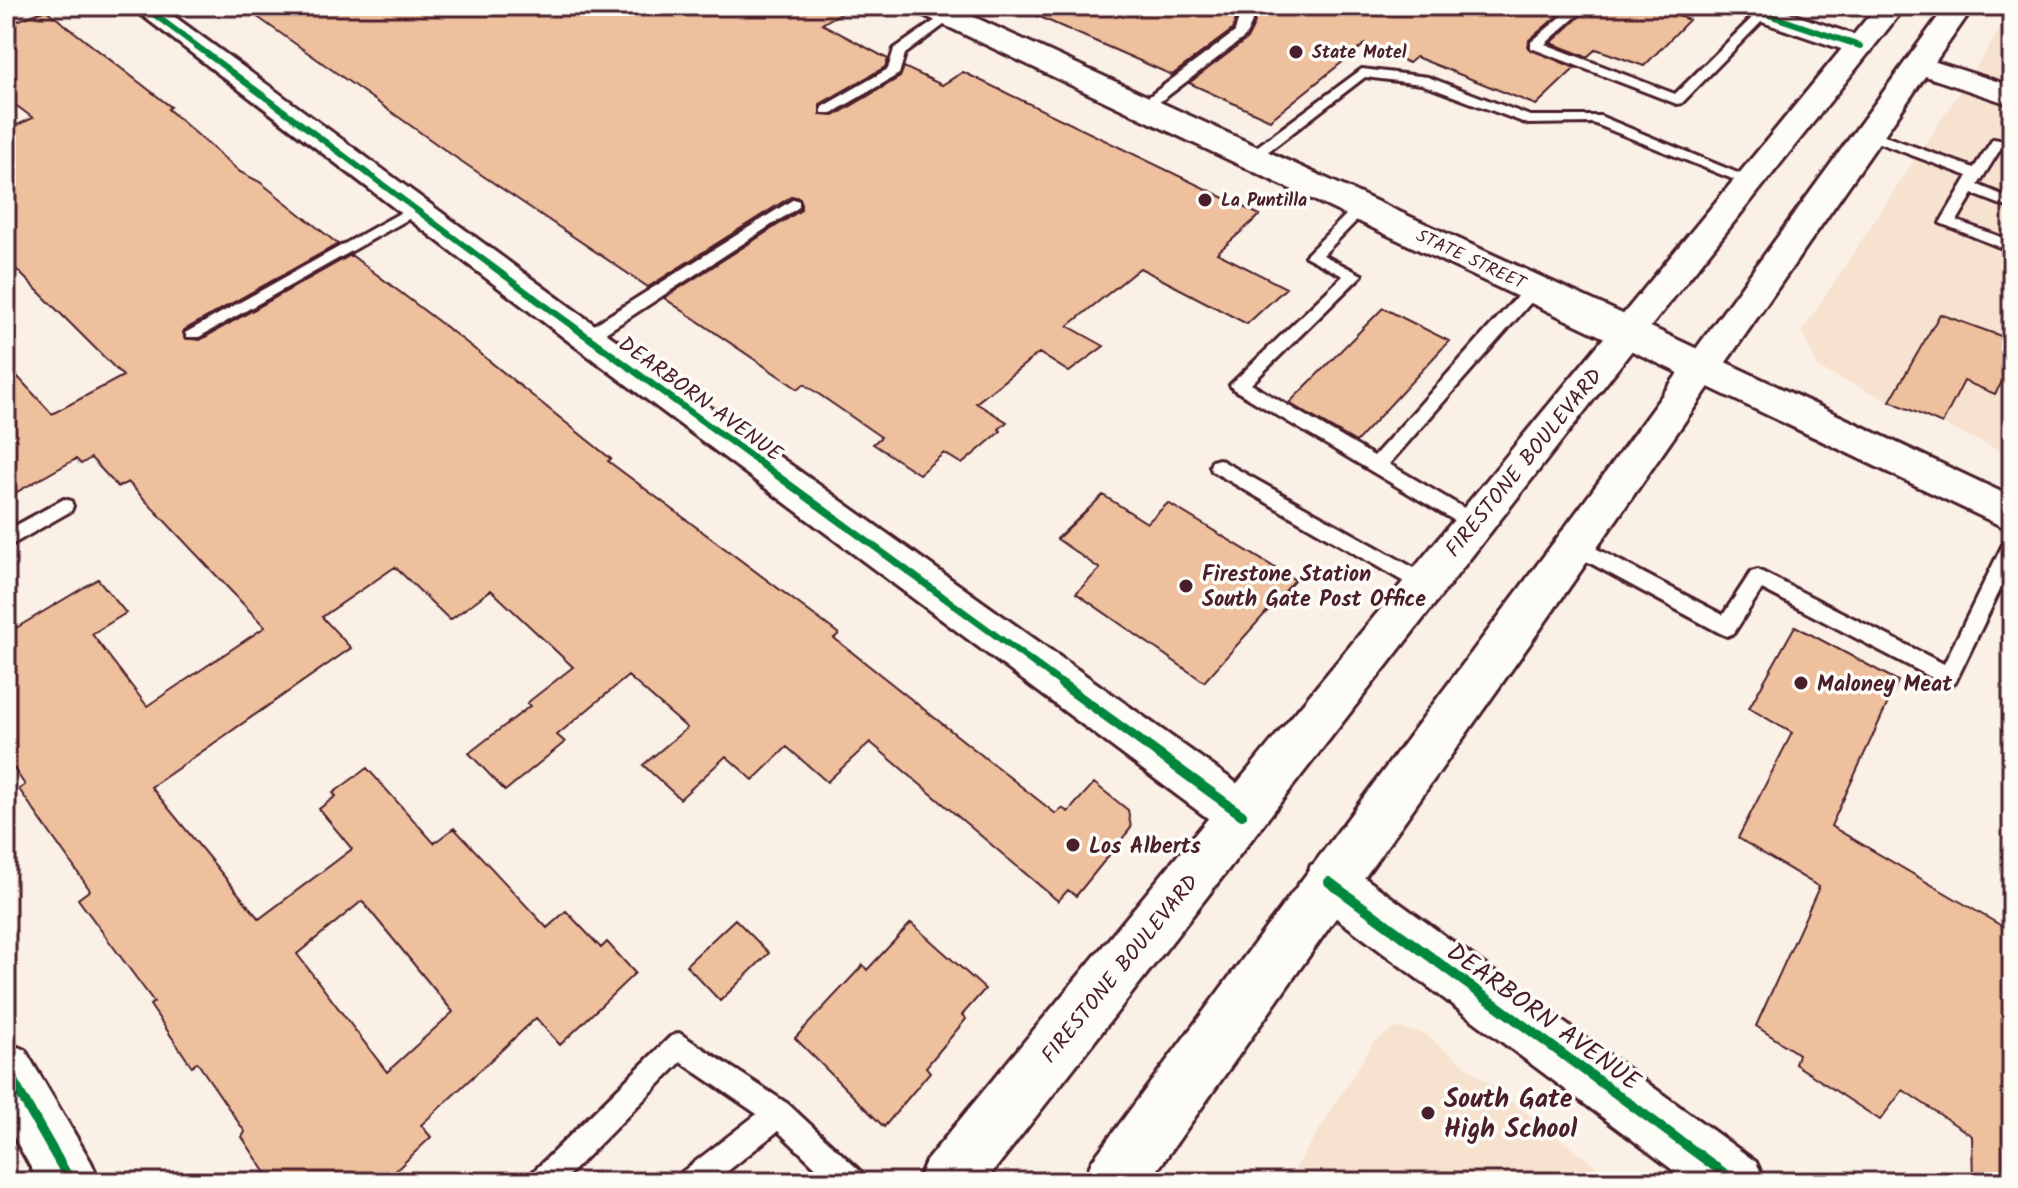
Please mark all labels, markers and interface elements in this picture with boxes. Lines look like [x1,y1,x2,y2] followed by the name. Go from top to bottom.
[1312,39,1407,68] place label: State Motel
[1287,43,1305,61] marker: State Motel
[1221,187,1307,216] place label: La Puntilla
[1196,191,1214,209] marker: La Puntilla
[1411,222,1531,299] street label: STATE STREET
[610,328,790,473] street label: DEARBORN AVENUE
[1437,361,1613,566] street label: FIRESTONE BOULEVARD
[1202,558,1426,618] place label: Firestone Station South Gate Post Office
[1177,577,1195,595] marker: Firestone Station South Gate Post Office
[1817,668,1953,703] place label: Maloney Meat
[1792,674,1810,692] marker: Maloney Meat
[1089,830,1202,865] place label: Los Alberts
[1064,836,1082,854] marker: Los Alberts
[1033,867,1209,1072] street label: FIRESTONE BOULEVARD
[1437,932,1650,1103] street label: DEARBORN AVENUE
[1444,1079,1577,1151] place label: South Gate High School
[1419,1104,1437,1122] marker: South Gate High School

